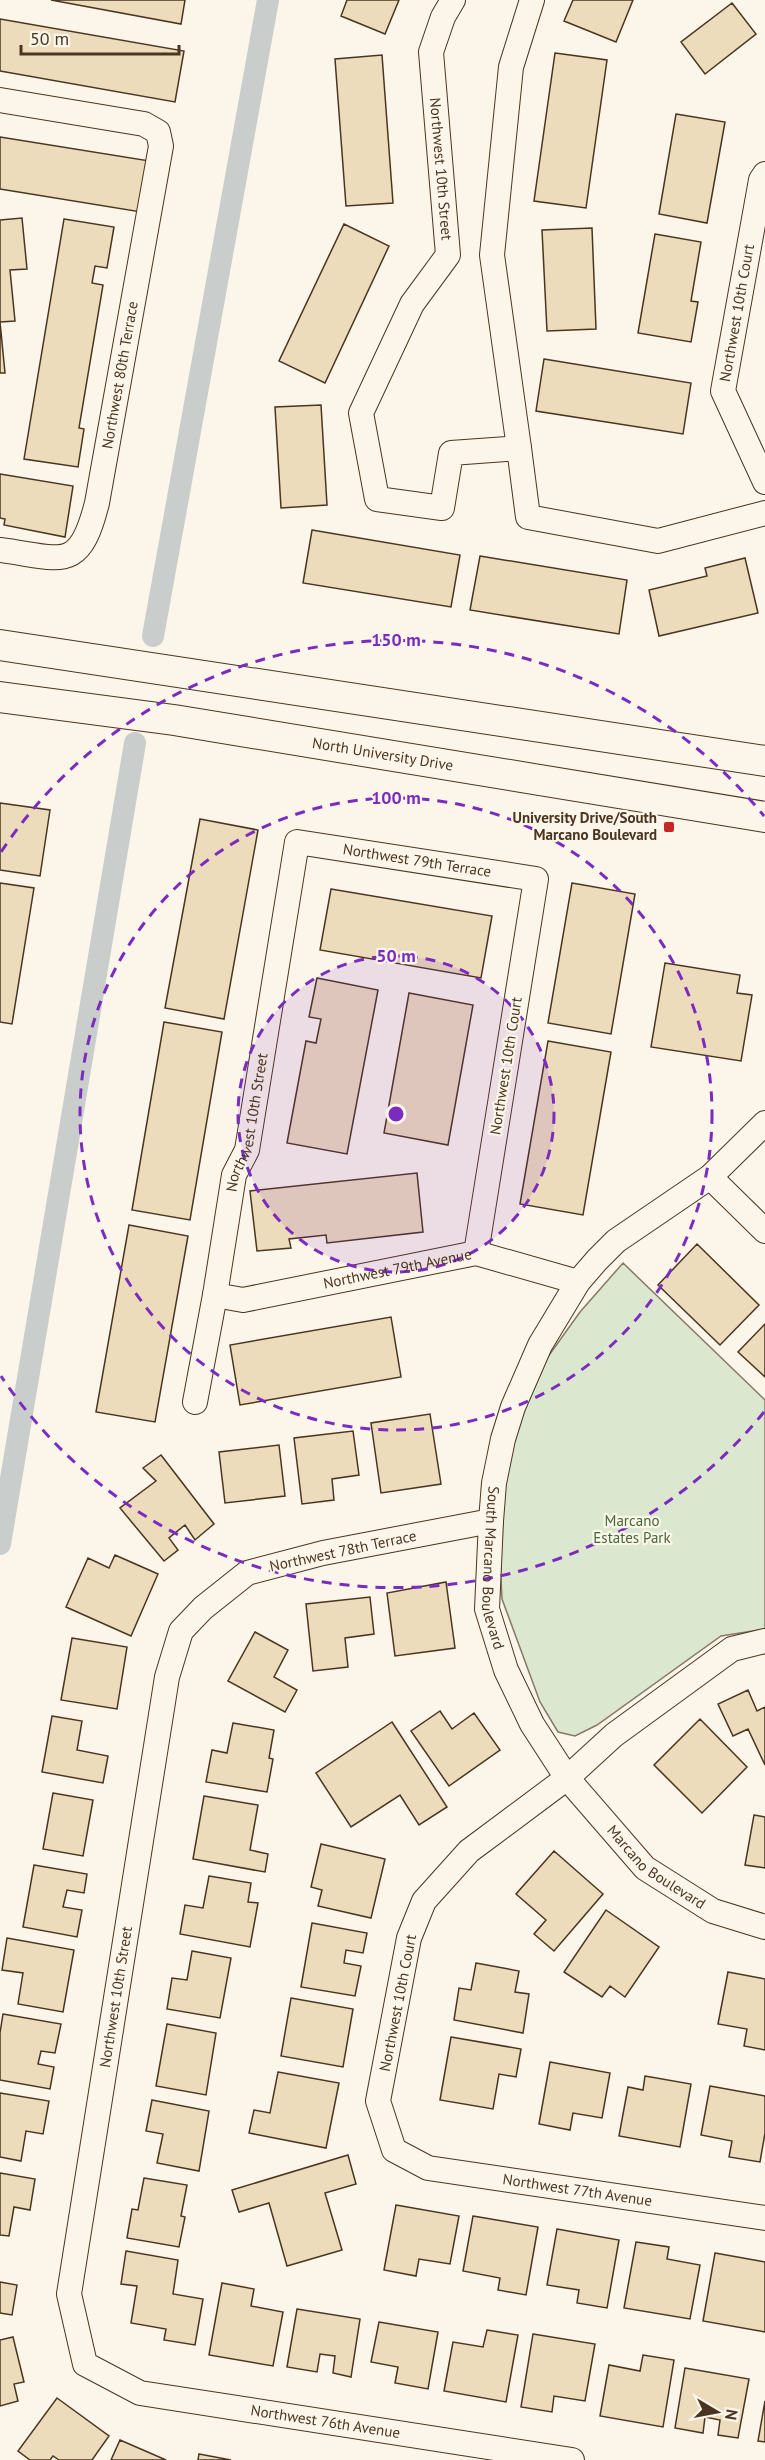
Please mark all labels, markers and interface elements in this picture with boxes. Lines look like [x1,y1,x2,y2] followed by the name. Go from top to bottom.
[21,18,178,56] scale bar
[30,27,69,50] text: 50 m
[426,97,457,241] street label: Northwest 10th Street
[715,243,758,383] street label: Northwest 10th Court
[97,300,142,450] street label: Northwest 80th Terrace
[371,628,421,651] text: 150 m
[311,733,455,775] street label: North University Drive
[371,786,421,809] text: 100 m
[512,808,657,844] place label: University Drive/South Marcano Boulevard
[662,820,676,834] marker: University Drive/South Marcano Boulevard
[342,839,493,881] street label: Northwest 79th Terrace
[376,944,416,967] text: 50 m
[485,996,526,1136] street label: Northwest 10th Court
[221,1052,272,1193] street label: Northwest 10th Street
[386,1104,406,1124] centre of rings
[321,1244,473,1293] street label: Northwest 79th Avenue
[478,1485,509,1652] street label: South Marcano Boulevard
[593,1511,671,1547] park label: Marcano Estates Park
[268,1526,418,1575] street label: Northwest 78th Terrace
[603,1821,709,1913] street label: Marcano Boulevard
[95,1925,136,2069] street label: Northwest 10th Street
[375,1933,420,2073] street label: Northwest 10th Court
[501,2169,653,2210] street label: Northwest 77th Avenue
[687,2382,747,2442] north arrow
[249,2400,402,2442] street label: Northwest 76th Avenue
[721,2408,743,2422] text: N

